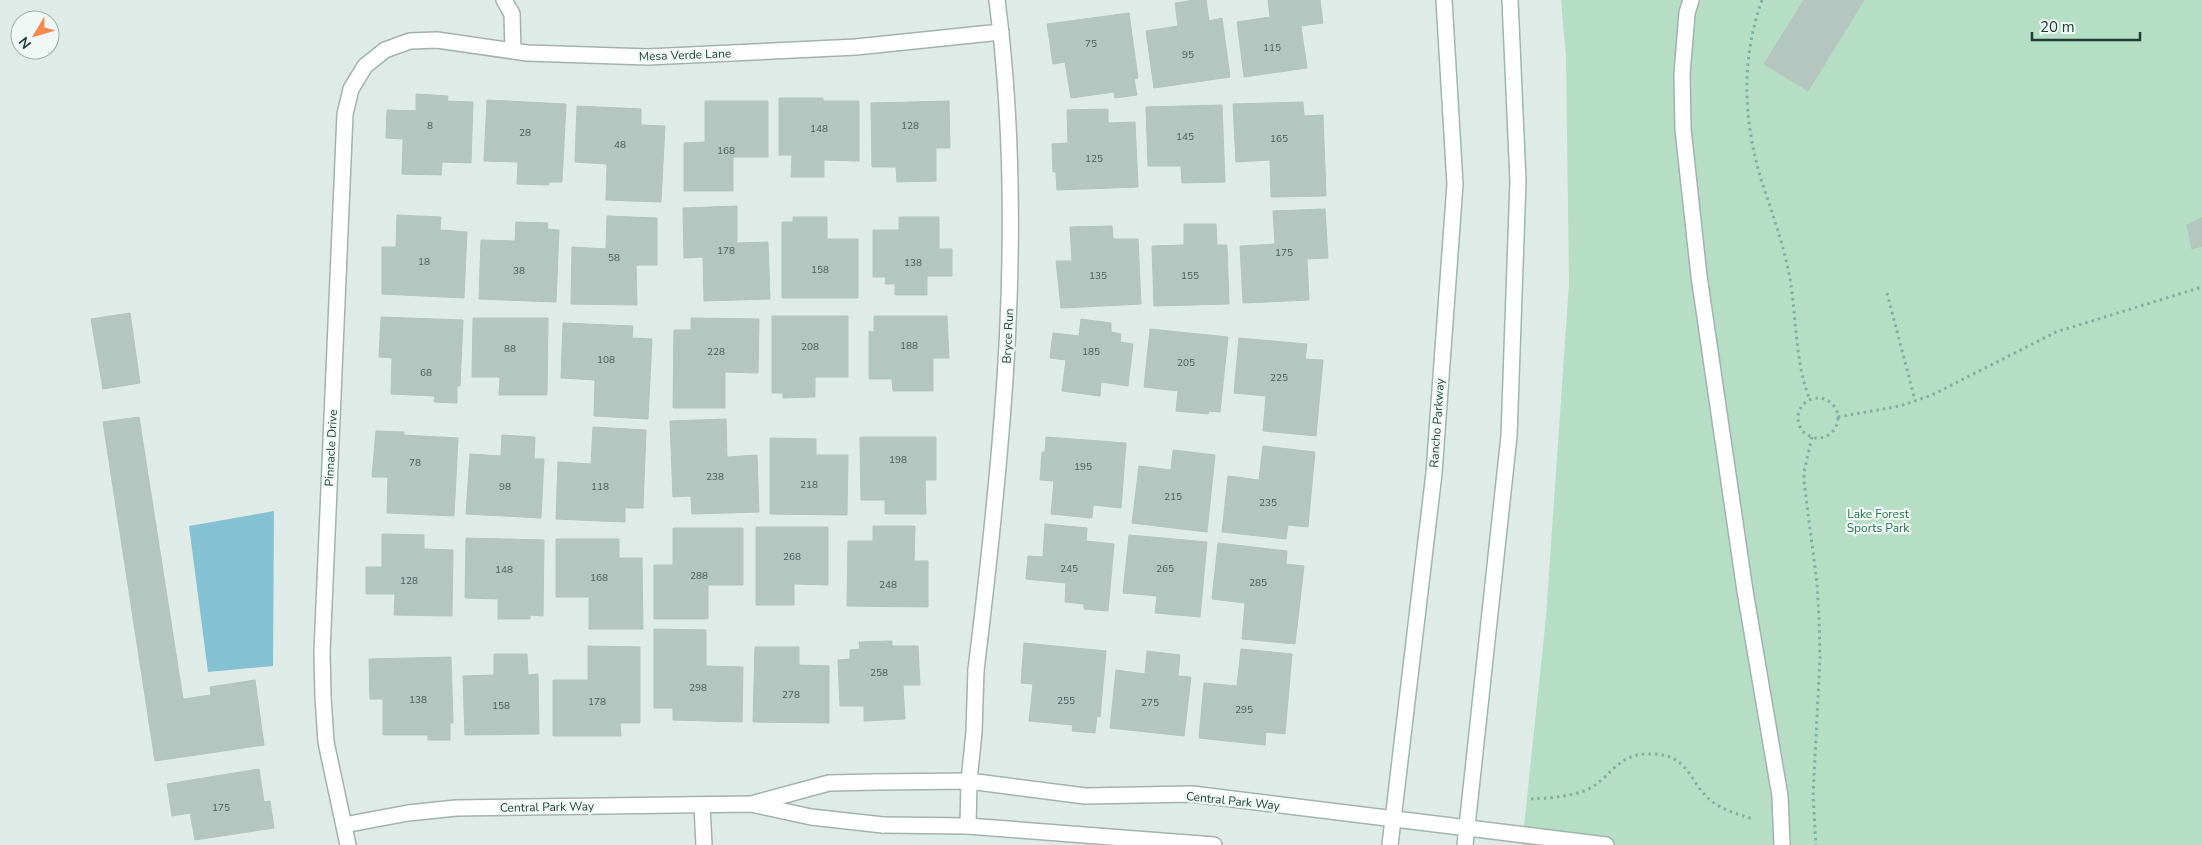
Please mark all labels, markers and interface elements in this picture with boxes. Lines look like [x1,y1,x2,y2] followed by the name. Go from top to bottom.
[10,10,60,60] north arrow
[2032,10,2140,42] scale bar
[2040,17,2075,37] text: 20 m
[14,33,36,53] text: N
[1085,37,1097,51] house number: 75
[1263,41,1281,55] house number: 115
[638,45,732,65] street label: Mesa Verde Lane
[1182,48,1194,62] house number: 95
[427,119,433,133] house number: 8
[901,119,919,133] house number: 128
[810,122,828,136] house number: 148
[519,126,531,140] house number: 28
[1176,130,1194,144] house number: 145
[1270,132,1288,146] house number: 165
[614,138,626,152] house number: 48
[717,144,735,158] house number: 168
[1085,152,1103,166] house number: 125
[717,244,735,258] house number: 178
[1275,246,1293,260] house number: 175
[608,251,620,265] house number: 58
[418,255,430,269] house number: 18
[904,256,922,270] house number: 138
[811,263,829,277] house number: 158
[513,264,525,278] house number: 38
[1089,269,1107,283] house number: 135
[1181,269,1199,283] house number: 155
[999,308,1017,364] street label: Bryce Run
[900,339,918,353] house number: 188
[801,340,819,354] house number: 208
[504,342,516,356] house number: 88
[707,345,725,359] house number: 228
[1082,345,1100,359] house number: 185
[597,353,615,367] house number: 108
[1177,356,1195,370] house number: 205
[420,366,432,380] house number: 68
[1270,371,1288,385] house number: 225
[1426,377,1448,468] street label: Rancho Parkway
[321,409,341,487] street label: Pinnacle Drive
[889,453,907,467] house number: 198
[409,456,421,470] house number: 78
[1074,460,1092,474] house number: 195
[706,470,724,484] house number: 238
[800,478,818,492] house number: 218
[499,480,511,494] house number: 98
[591,480,609,494] house number: 118
[1164,490,1182,504] house number: 215
[1259,496,1277,510] house number: 235
[1847,506,1910,536] park label: Lake Forest Sports Park
[783,550,801,564] house number: 268
[1060,562,1078,576] house number: 245
[1156,562,1174,576] house number: 265
[495,563,513,577] house number: 148
[690,569,708,583] house number: 288
[590,571,608,585] house number: 168
[400,574,418,588] house number: 128
[1249,576,1267,590] house number: 285
[879,578,897,592] house number: 248
[870,666,888,680] house number: 258
[689,681,707,695] house number: 298
[782,688,800,702] house number: 278
[409,693,427,707] house number: 138
[1057,694,1075,708] house number: 255
[588,695,606,709] house number: 178
[1141,696,1159,710] house number: 275
[492,699,510,713] house number: 158
[1235,703,1253,717] house number: 295
[1185,788,1282,814] street label: Central Park Way
[500,798,595,816] street label: Central Park Way
[212,801,230,815] house number: 175

